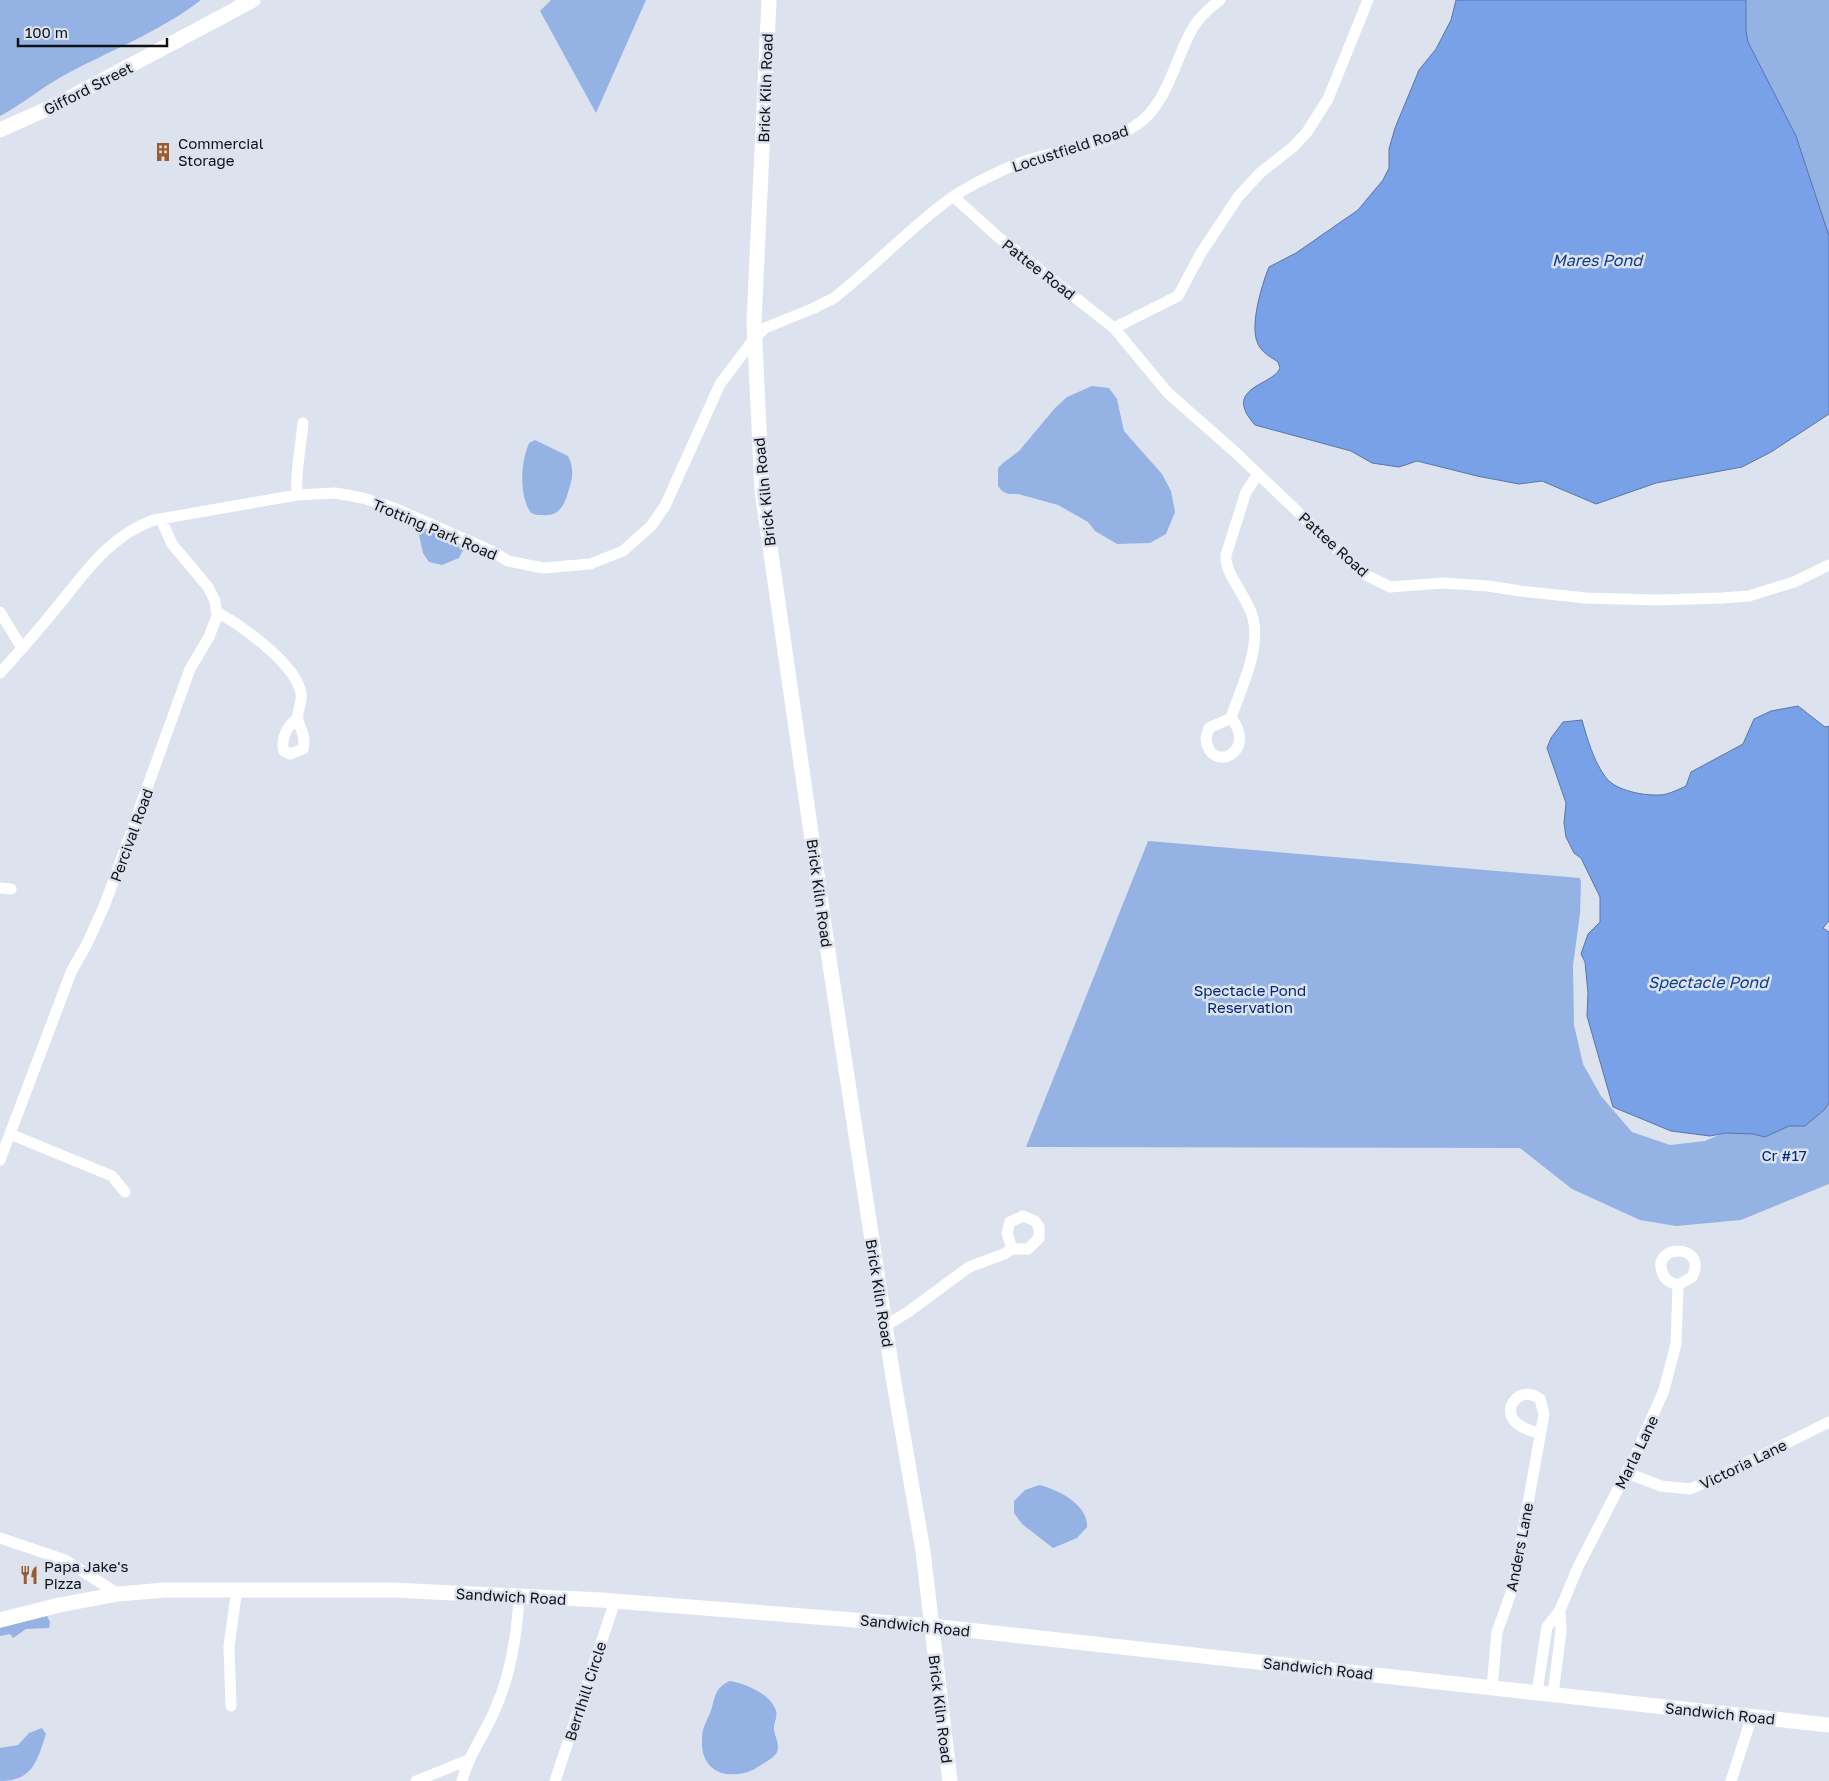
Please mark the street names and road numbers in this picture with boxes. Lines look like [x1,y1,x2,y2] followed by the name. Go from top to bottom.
[754,33,776,143] street label: Brick Kiln Road
[40,58,136,118] street label: Gifford Street
[1010,121,1130,175] street label: Locustfield Road
[999,235,1079,303] street label: Pattee Road
[749,437,779,547] street label: Brick Kiln Road
[370,495,500,563] street label: Trotting Park Road
[1295,508,1373,580] street label: Pattee Road
[106,786,156,884] street label: Percival Road
[803,838,837,948] street label: Brick Kiln Road
[863,1238,897,1348] street label: Brick Kiln Road
[1611,1412,1662,1492] street label: Marla Lane
[1697,1435,1790,1493] street label: Victoria Lane
[1502,1501,1536,1593] street label: Anders Lane
[455,1584,567,1608] street label: Sandwich Road
[859,1610,971,1640] street label: Sandwich Road
[560,1639,610,1743] street label: BerrIhill Circle
[1262,1653,1374,1683] street label: Sandwich Road
[925,1654,957,1764] street label: Brick Kiln Road
[1664,1698,1776,1728] street label: Sandwich Road

